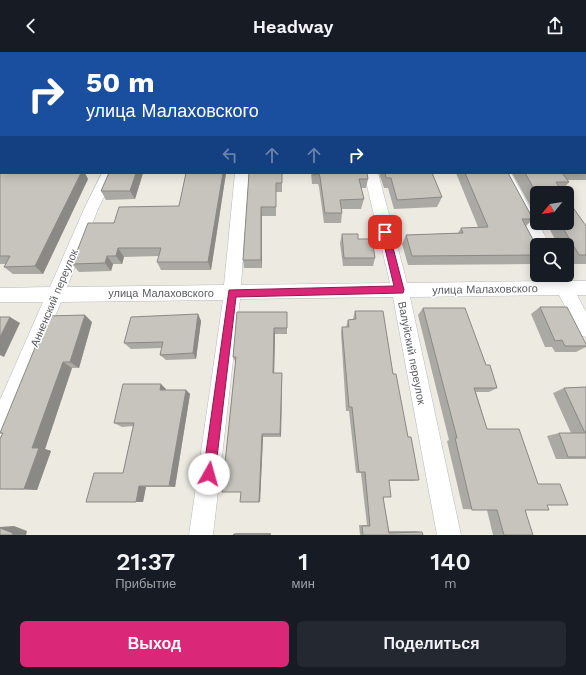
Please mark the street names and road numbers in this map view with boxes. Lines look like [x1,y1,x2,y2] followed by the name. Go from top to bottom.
[28,247,81,349] street label: Анненский переулок
[432,282,538,297] street label: улица Малаховского
[108,287,214,300] street label: улица Малаховского
[395,300,428,406] street label: Валуйский переулок

